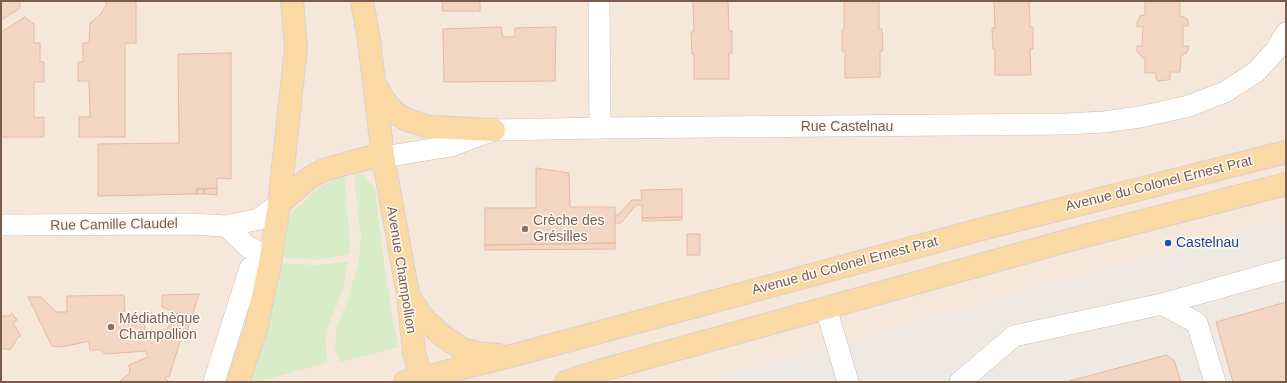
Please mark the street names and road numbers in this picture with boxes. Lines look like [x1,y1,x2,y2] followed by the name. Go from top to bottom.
[801,119,893,135] street label: Rue Castelnau
[1064,153,1254,215] street label: Avenue du Colonel Ernest Prat
[383,205,419,335] street label: Avenue Champollion
[50,215,178,235] street label: Rue Camille Claudel
[750,233,940,299] street label: Avenue du Colonel Ernest Prat

